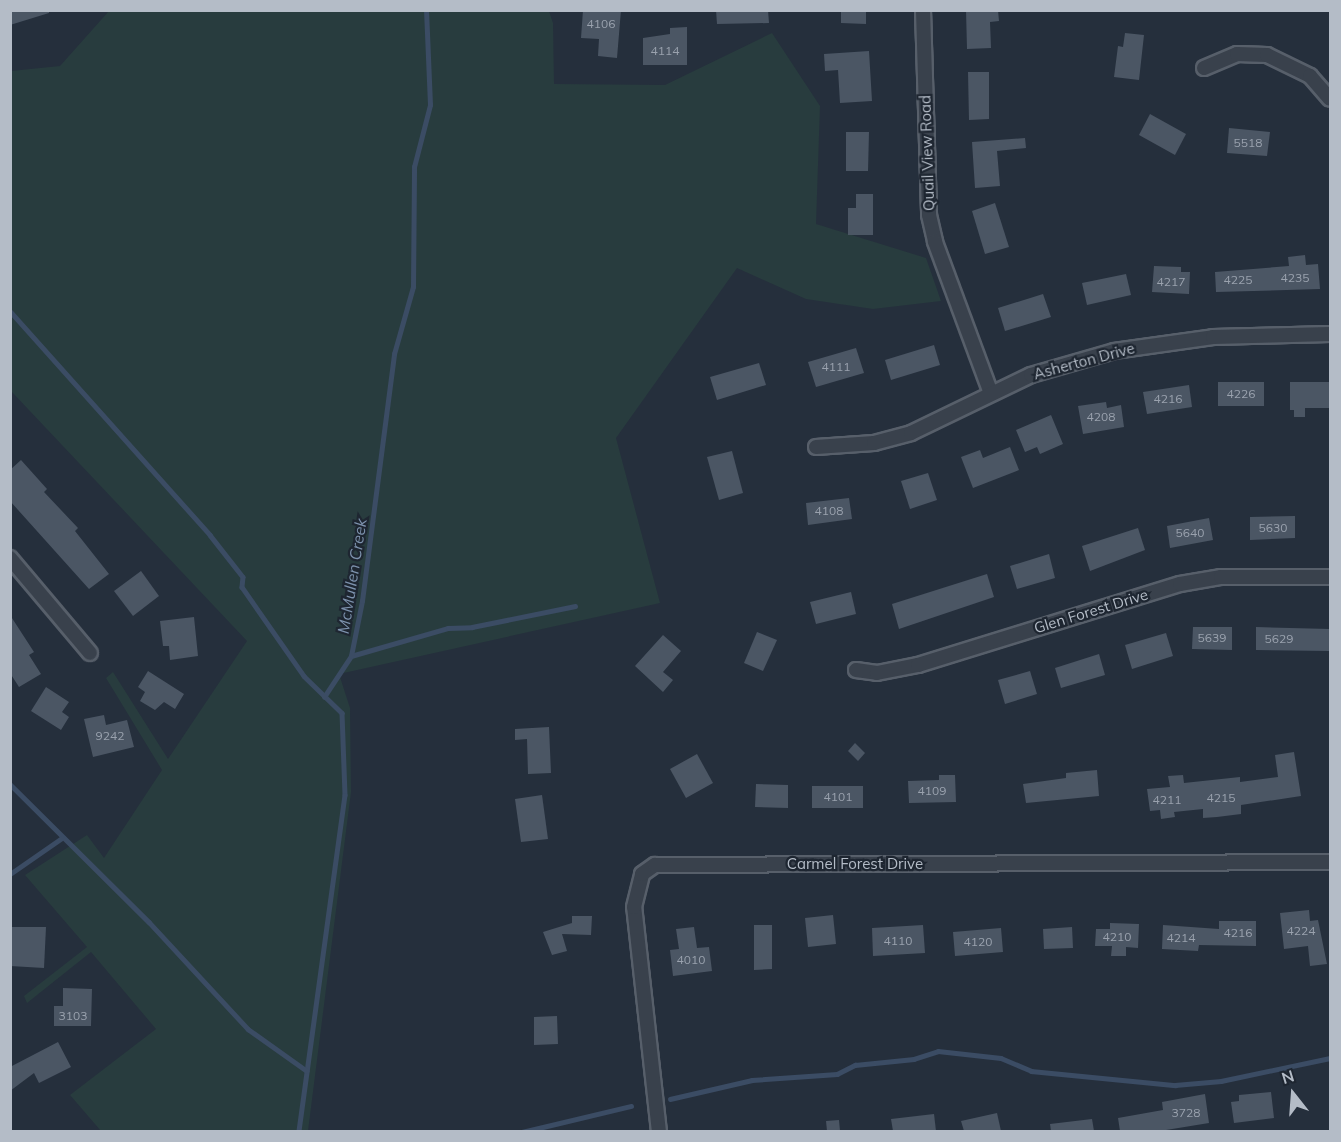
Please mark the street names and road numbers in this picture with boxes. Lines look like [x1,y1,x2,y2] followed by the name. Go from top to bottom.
[916,95,938,211] street label: Quail View Road
[1032,339,1136,383] street label: Asherton Drive
[1032,585,1150,637] street label: Glen Forest Drive
[787,855,923,873] street label: Carmel Forest Drive

